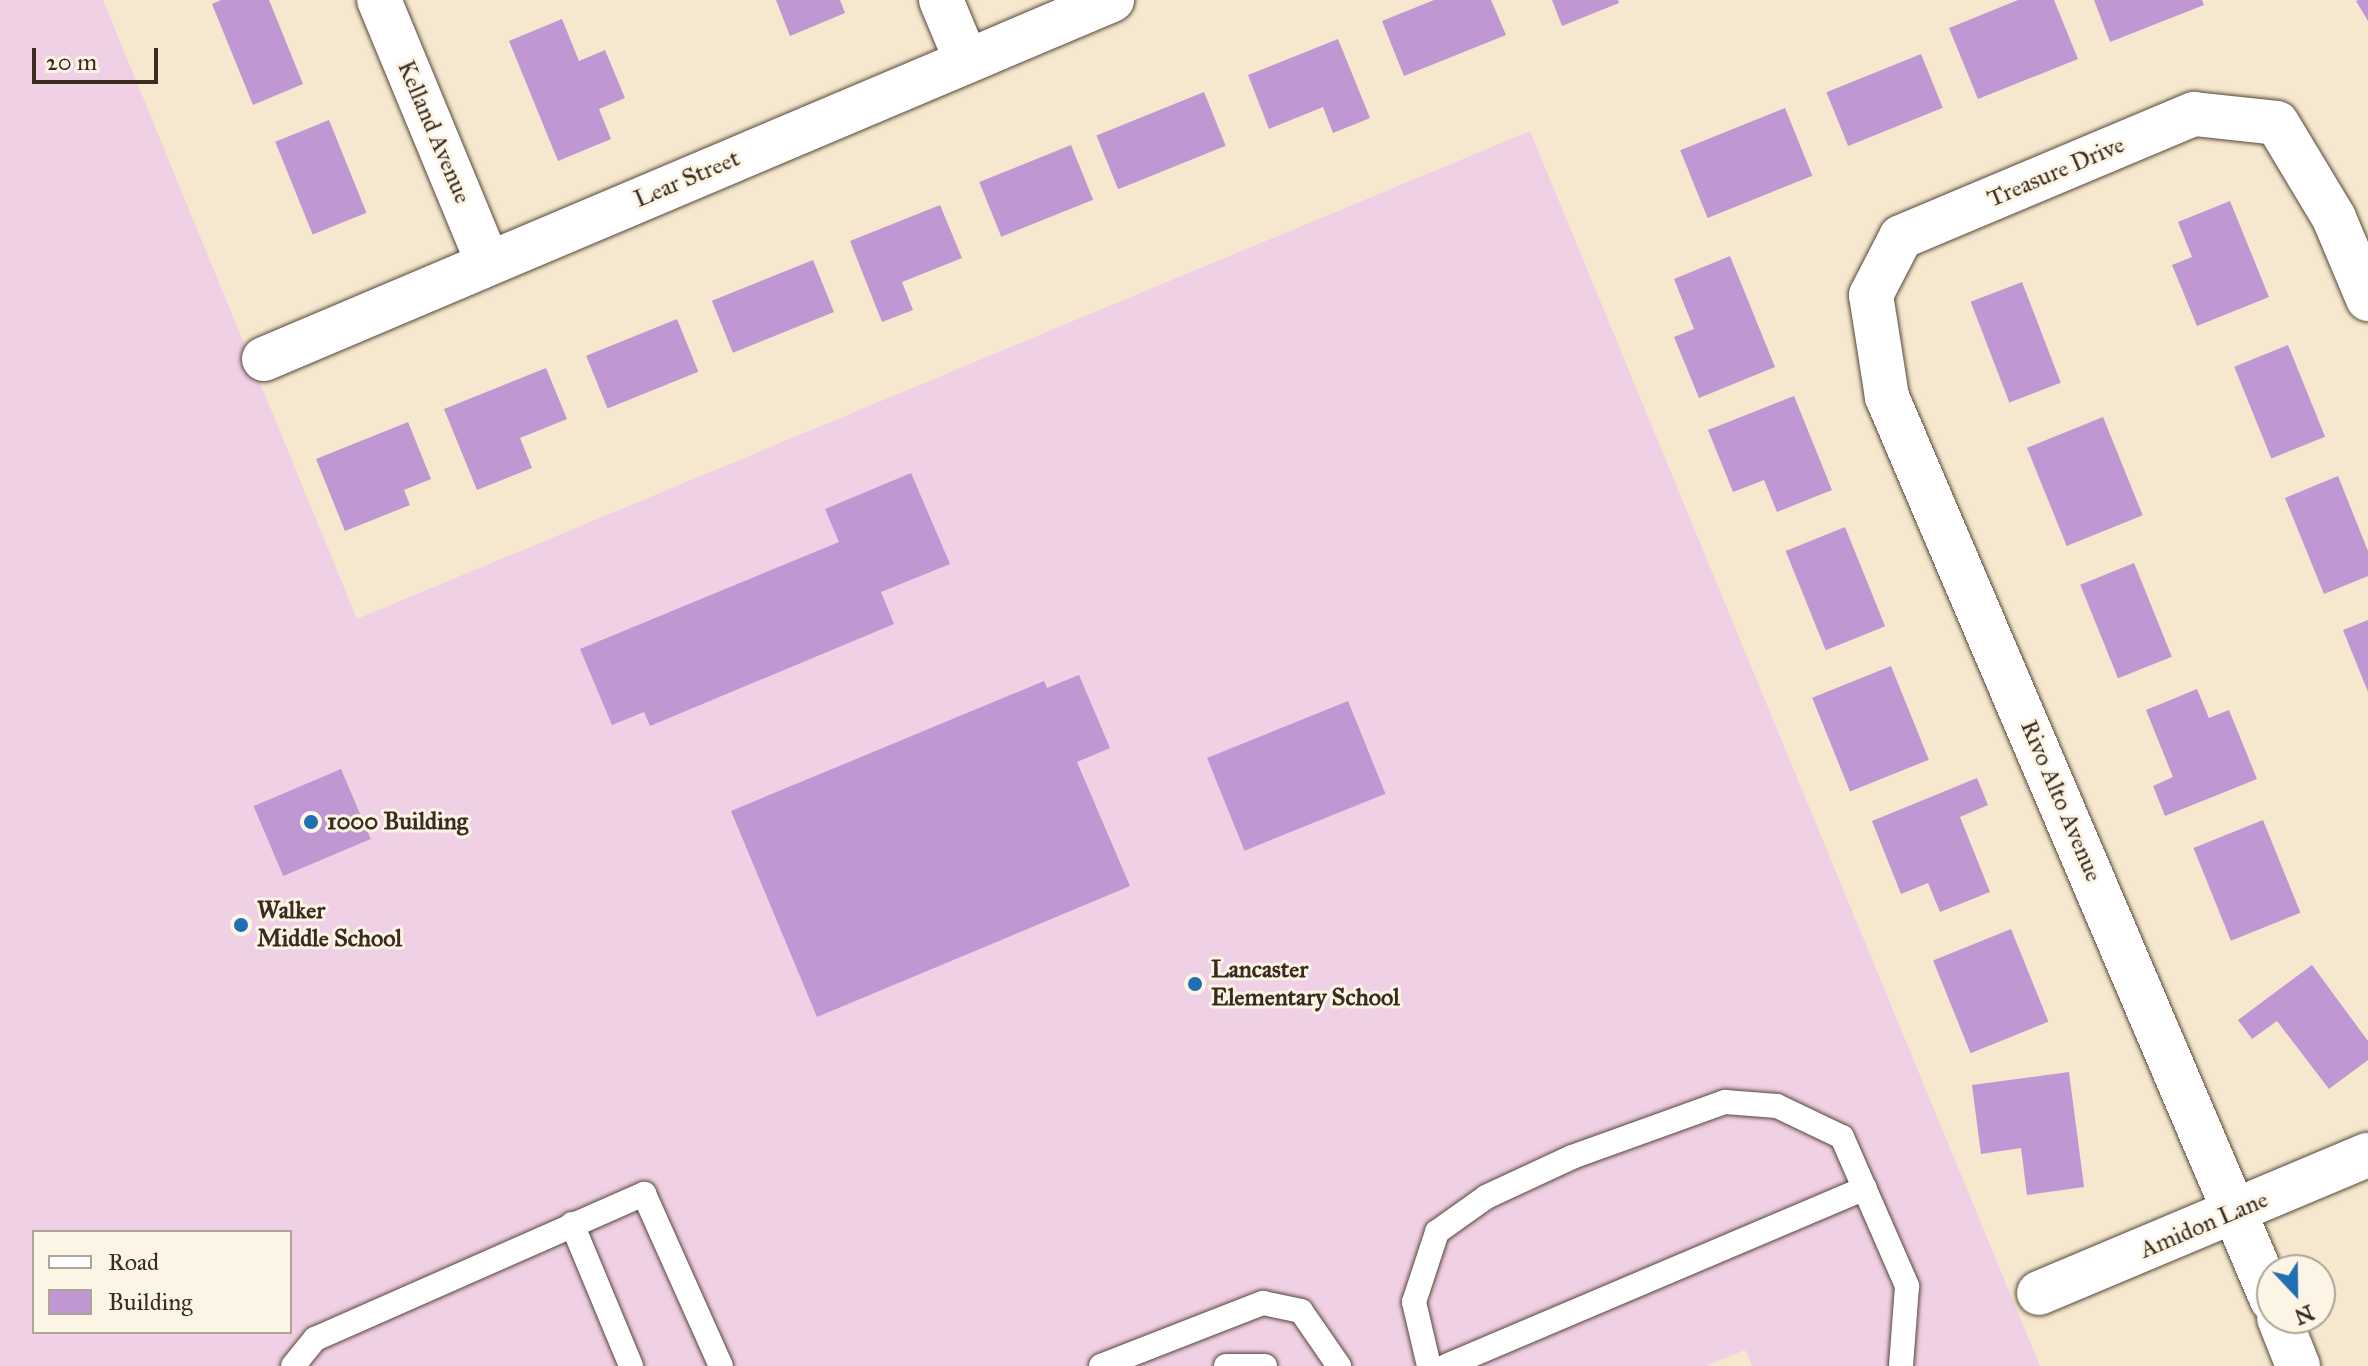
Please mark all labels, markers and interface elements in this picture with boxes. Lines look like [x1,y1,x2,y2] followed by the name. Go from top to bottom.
[36,32,162,82] scale bar
[46,47,97,77] text: 20 m
[391,56,477,208] street label: Kelland Avenue
[1983,130,2129,214] street label: Treasure Drive
[630,144,744,214] street label: Lear Street
[2014,716,2108,886] street label: Rivo Alto Avenue
[327,808,468,836] place label: 1000 Building
[302,813,320,831] marker: 1000 Building
[257,897,402,953] place label: Walker Middle School
[232,916,250,934] marker: Walker Middle School
[1211,956,1400,1012] place label: Lancaster Elementary School
[1186,975,1204,993] marker: Lancaster Elementary School
[2136,1185,2272,1265] street label: Amidon Lane
[32,1230,292,1334] legend
[108,1247,159,1277] text: Road
[2256,1254,2336,1334] north arrow
[108,1287,193,1317] text: Building
[2291,1299,2318,1331] text: N

